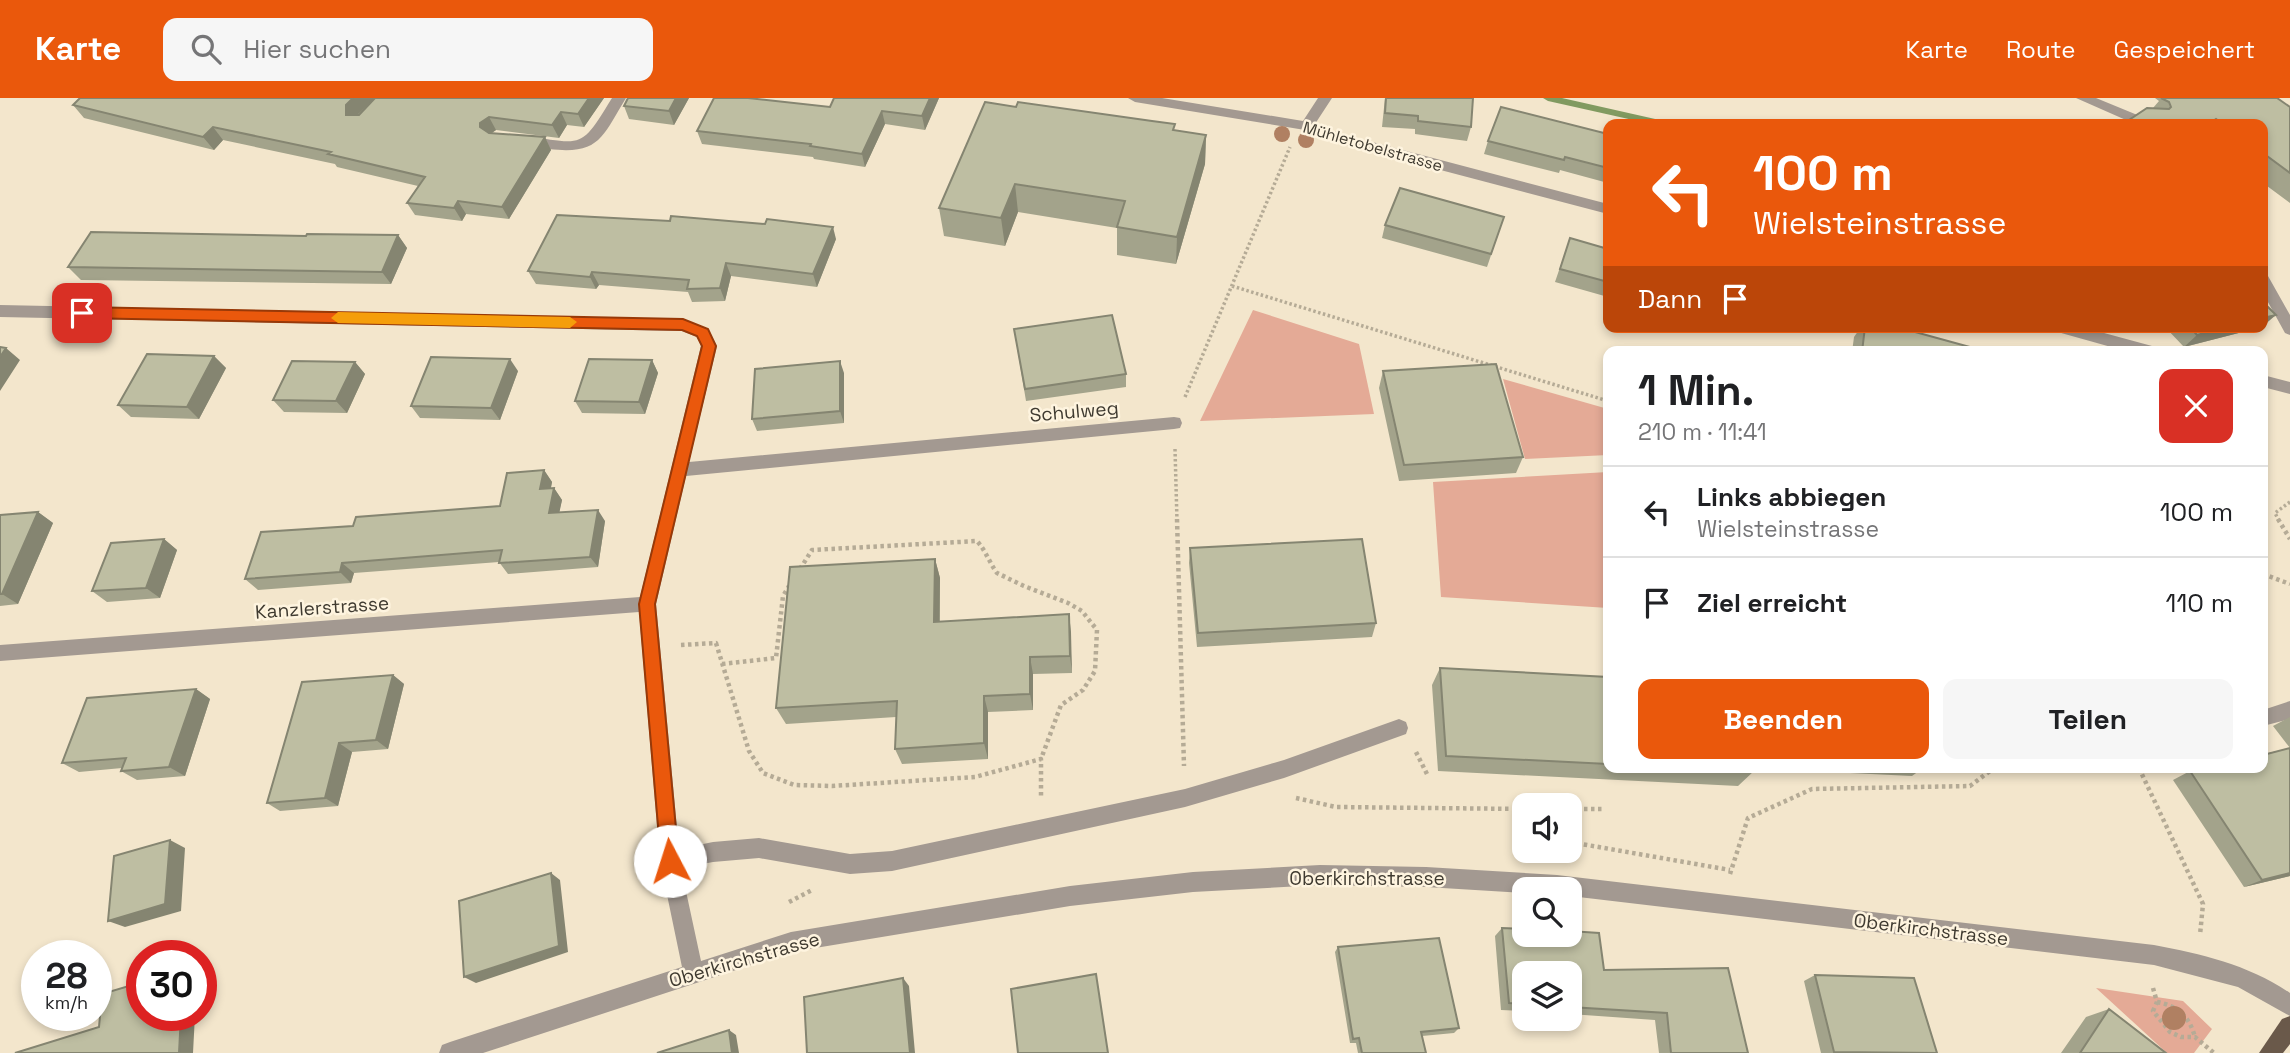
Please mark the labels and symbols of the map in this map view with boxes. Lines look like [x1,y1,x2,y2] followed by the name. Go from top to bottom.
[1301,117,1445,176] street label: Mühletobelstrasse
[52,283,112,343] pin
[1028,395,1120,428] street label: Schulweg
[254,590,390,625] street label: Kanzlerstrasse
[633,824,707,898] position arrow
[1289,866,1445,891] street label: Oberkirchstrasse
[1852,908,2010,951] street label: Oberkirchstrasse
[666,926,822,993] street label: Oberkirchstrasse
[126,940,217,1031] speed limit sign: 30

